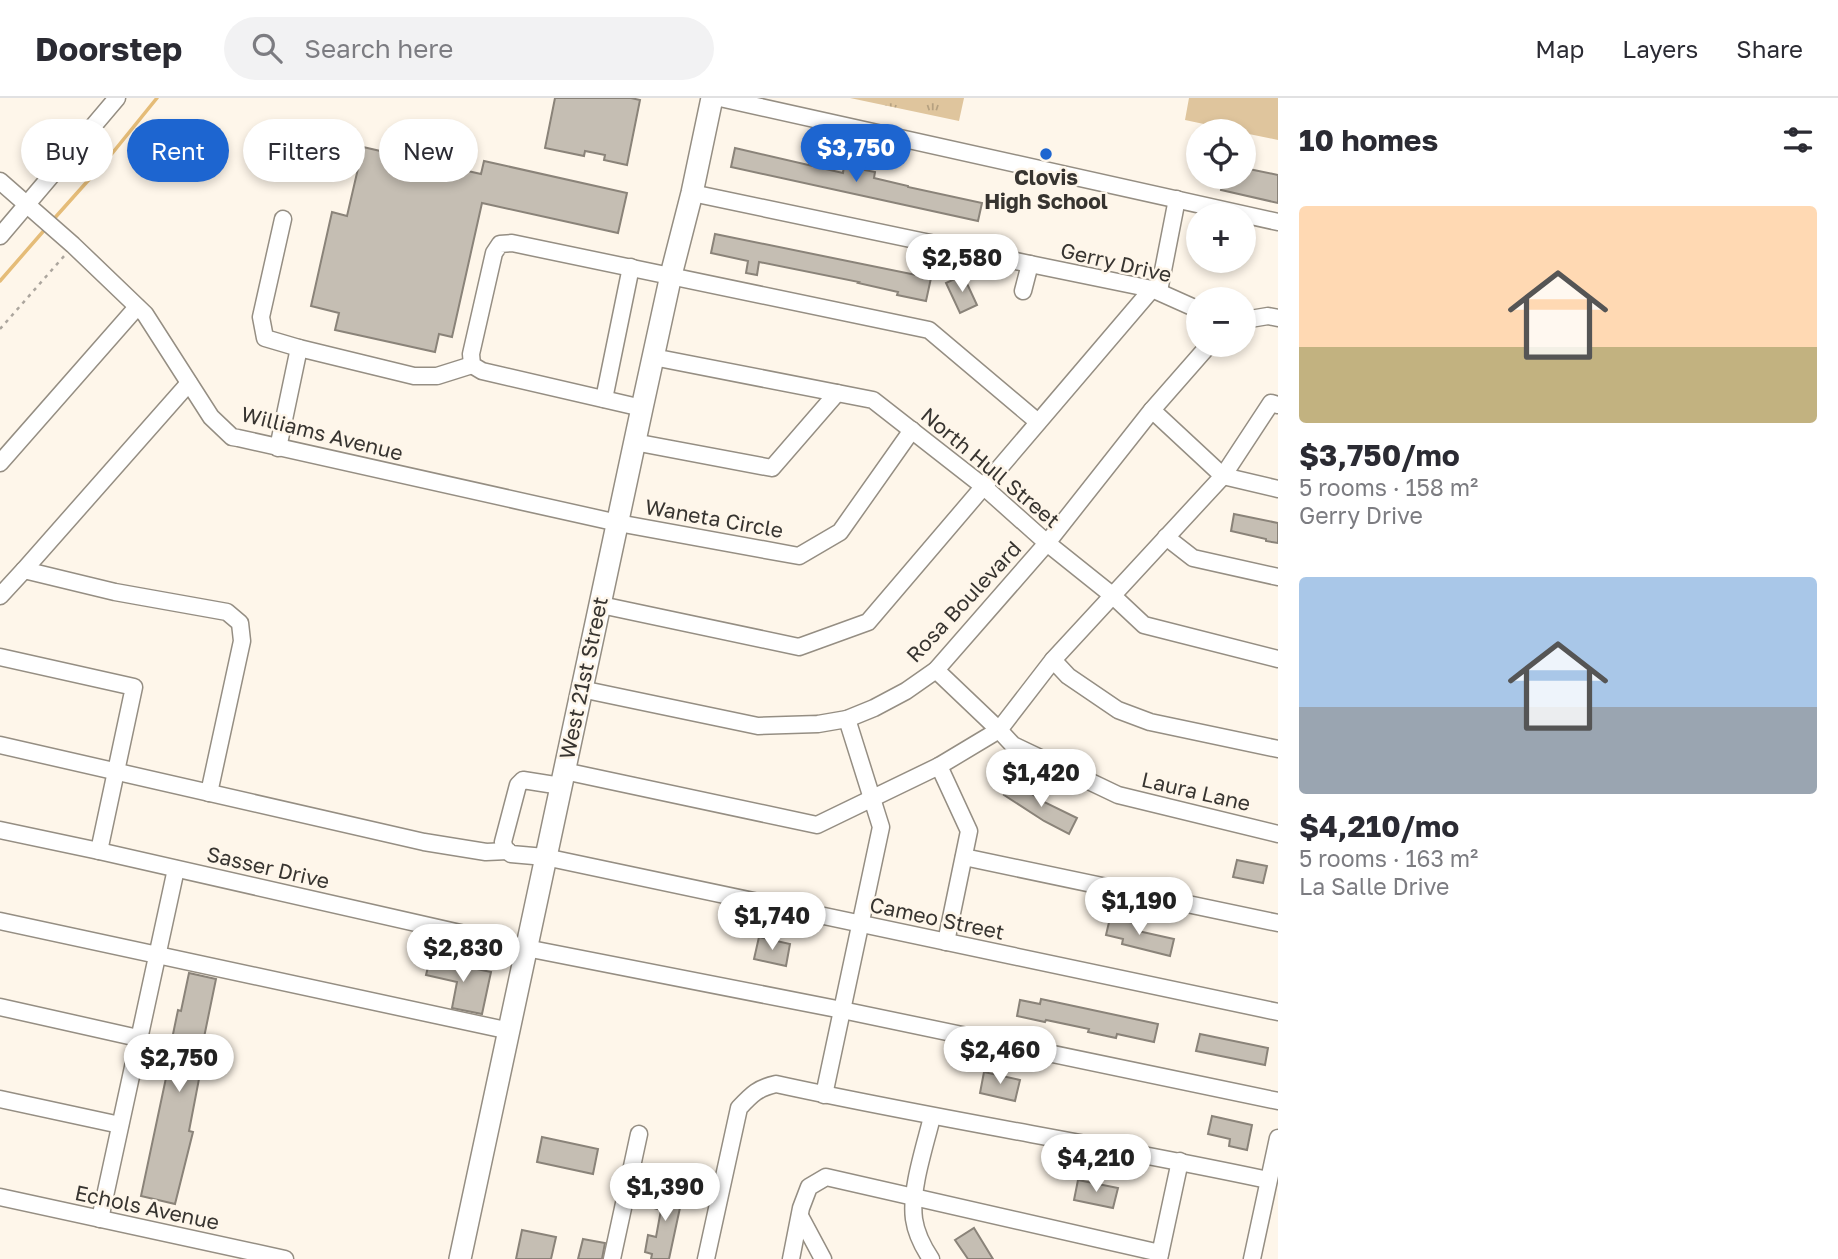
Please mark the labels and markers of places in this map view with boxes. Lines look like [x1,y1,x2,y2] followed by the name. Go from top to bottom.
[799,125,913,184] pin: $3,750
[1038,146,1054,162] marker: Clovis High School
[984,164,1108,214] place label: Clovis High School
[905,234,1019,294] pin: $2,580
[984,750,1098,809] pin: $1,420
[1082,878,1196,937] pin: $1,190
[715,892,829,952] pin: $1,740
[406,924,520,984] pin: $2,830
[943,1026,1057,1086] pin: $2,460
[122,1034,236,1094] pin: $2,750
[1039,1134,1153,1194] pin: $4,210
[608,1164,722,1223] pin: $1,390

